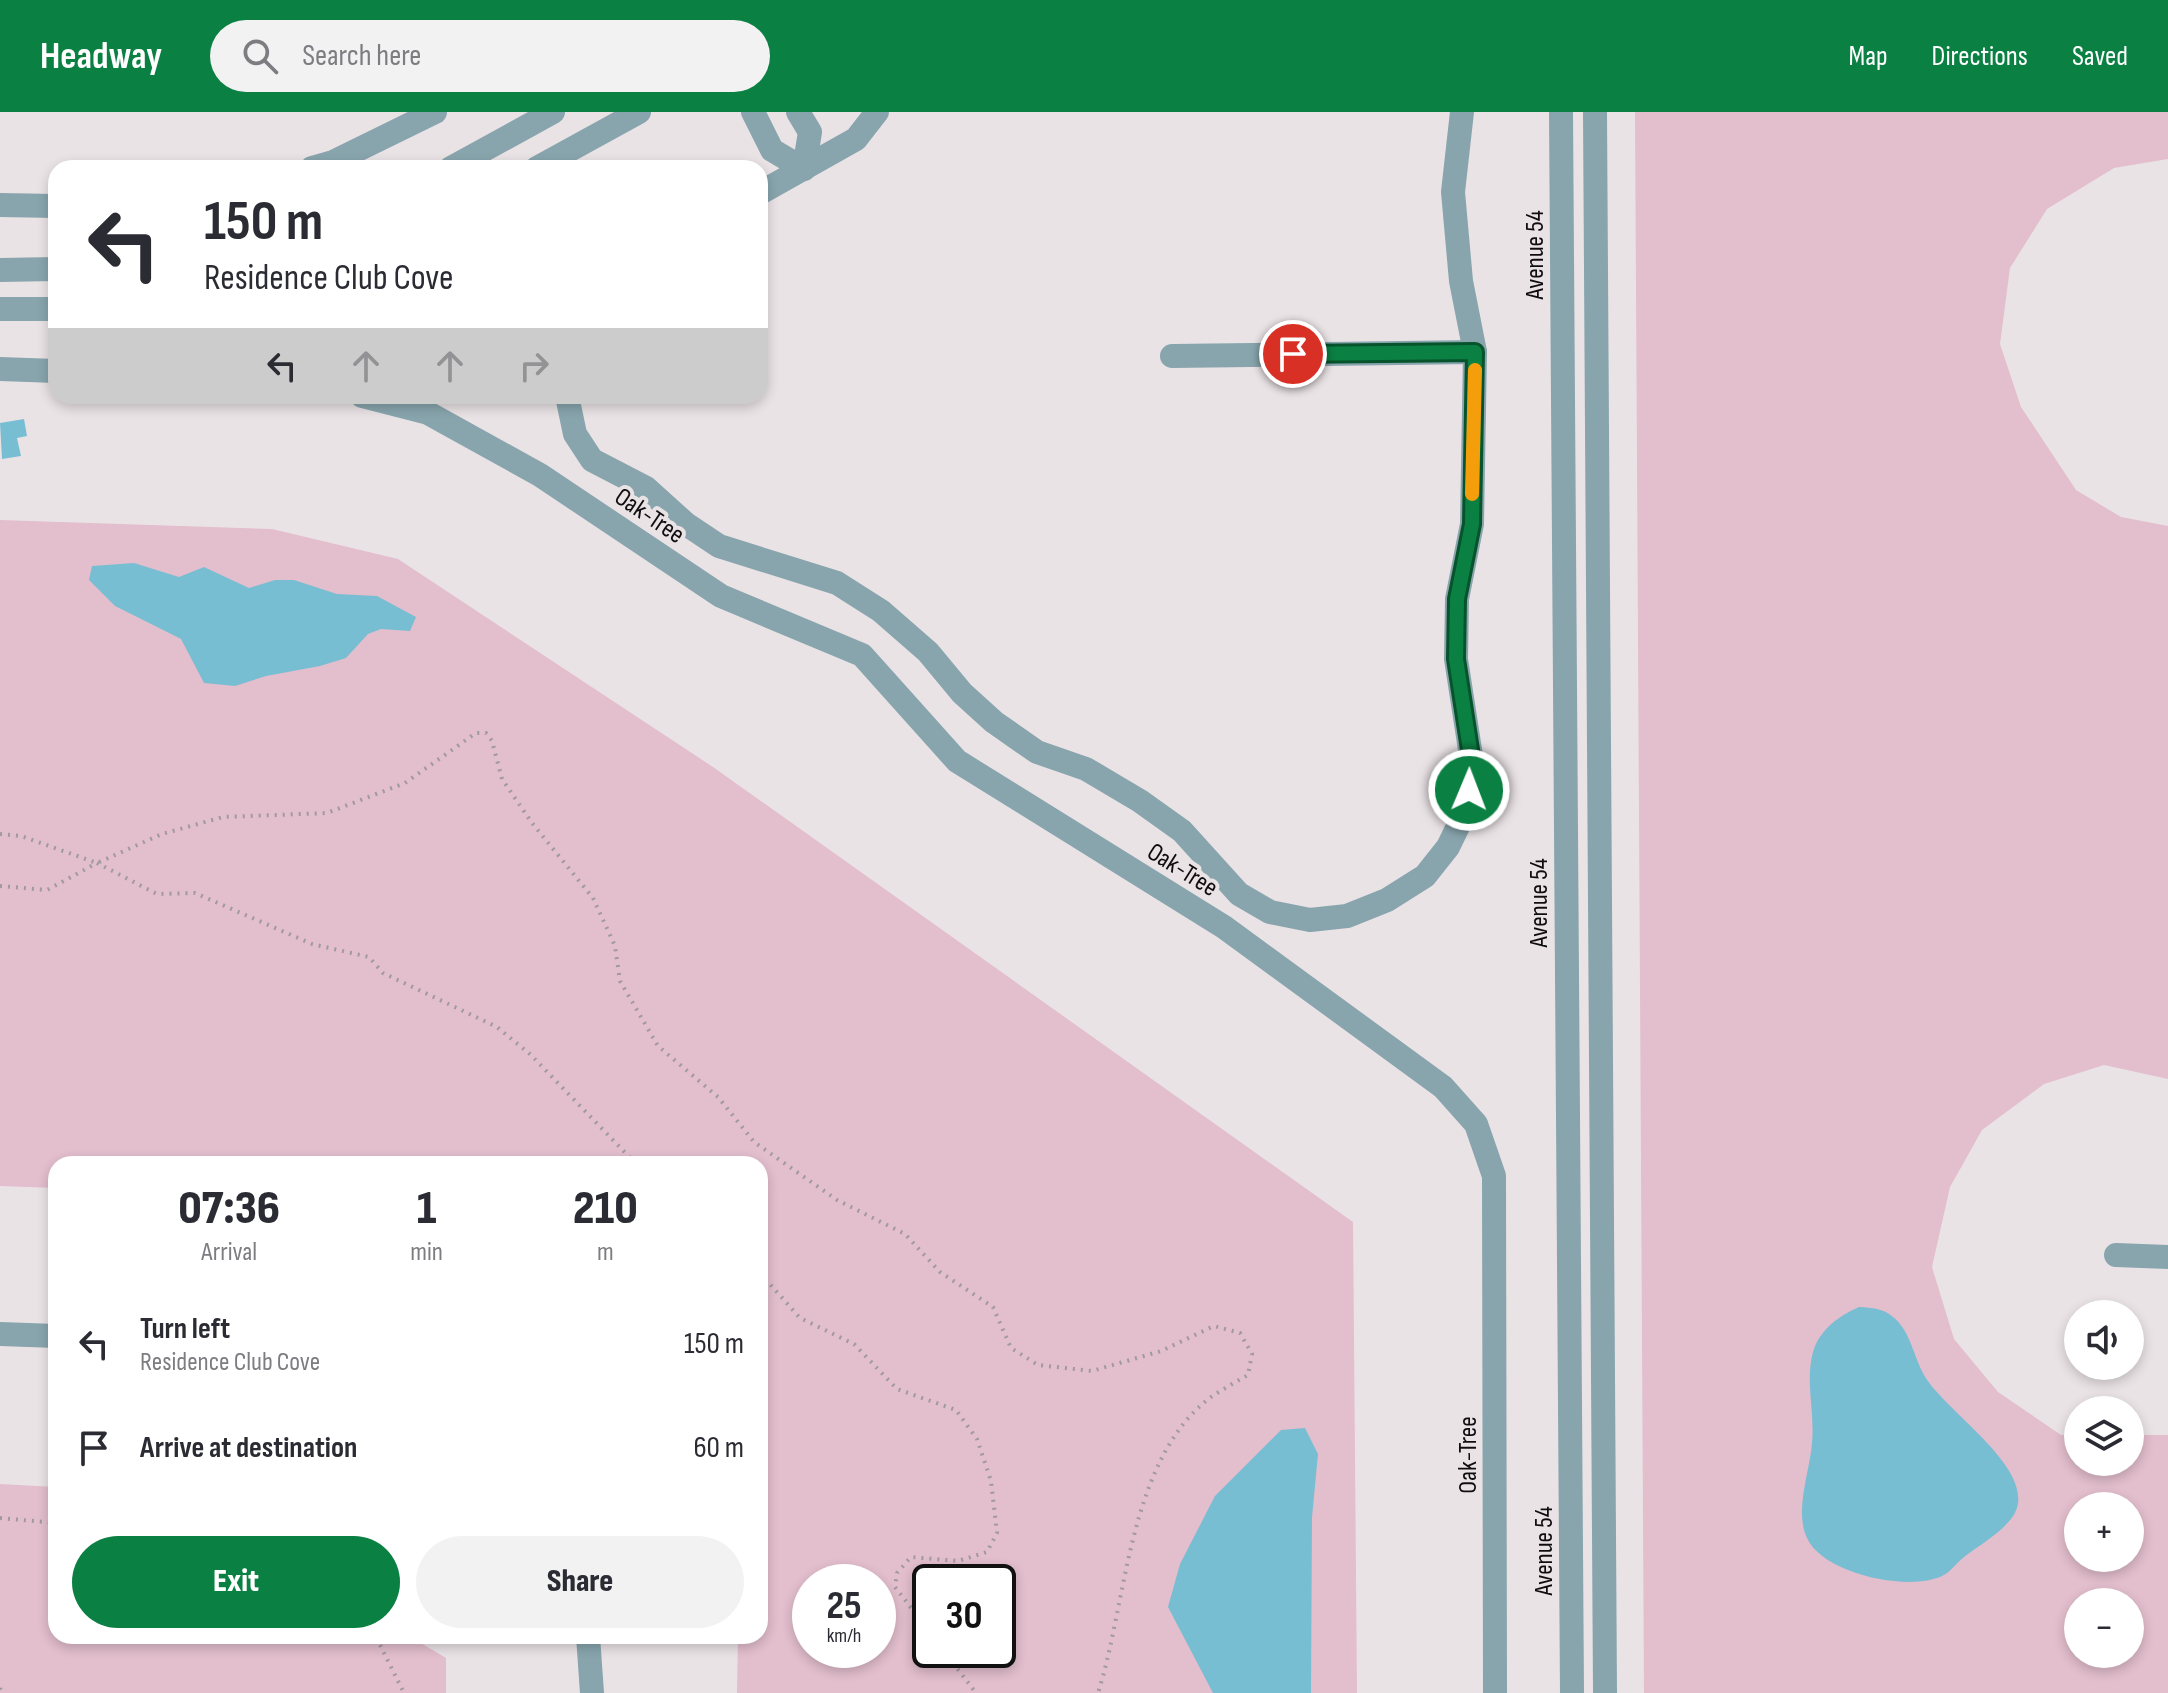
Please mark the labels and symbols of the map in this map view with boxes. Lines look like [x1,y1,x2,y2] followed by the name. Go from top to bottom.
[1520,210,1551,301] street label: Avenue 54
[1259,320,1327,388] pin
[608,482,690,551] street label: Oak-Tree
[1427,748,1511,832] position arrow
[1141,837,1223,904] street label: Oak-Tree
[1524,858,1555,949] street label: Avenue 54
[1453,1416,1484,1494] street label: Oak-Tree
[1529,1506,1560,1597] street label: Avenue 54
[912,1564,1016,1668] speed limit sign: 30

